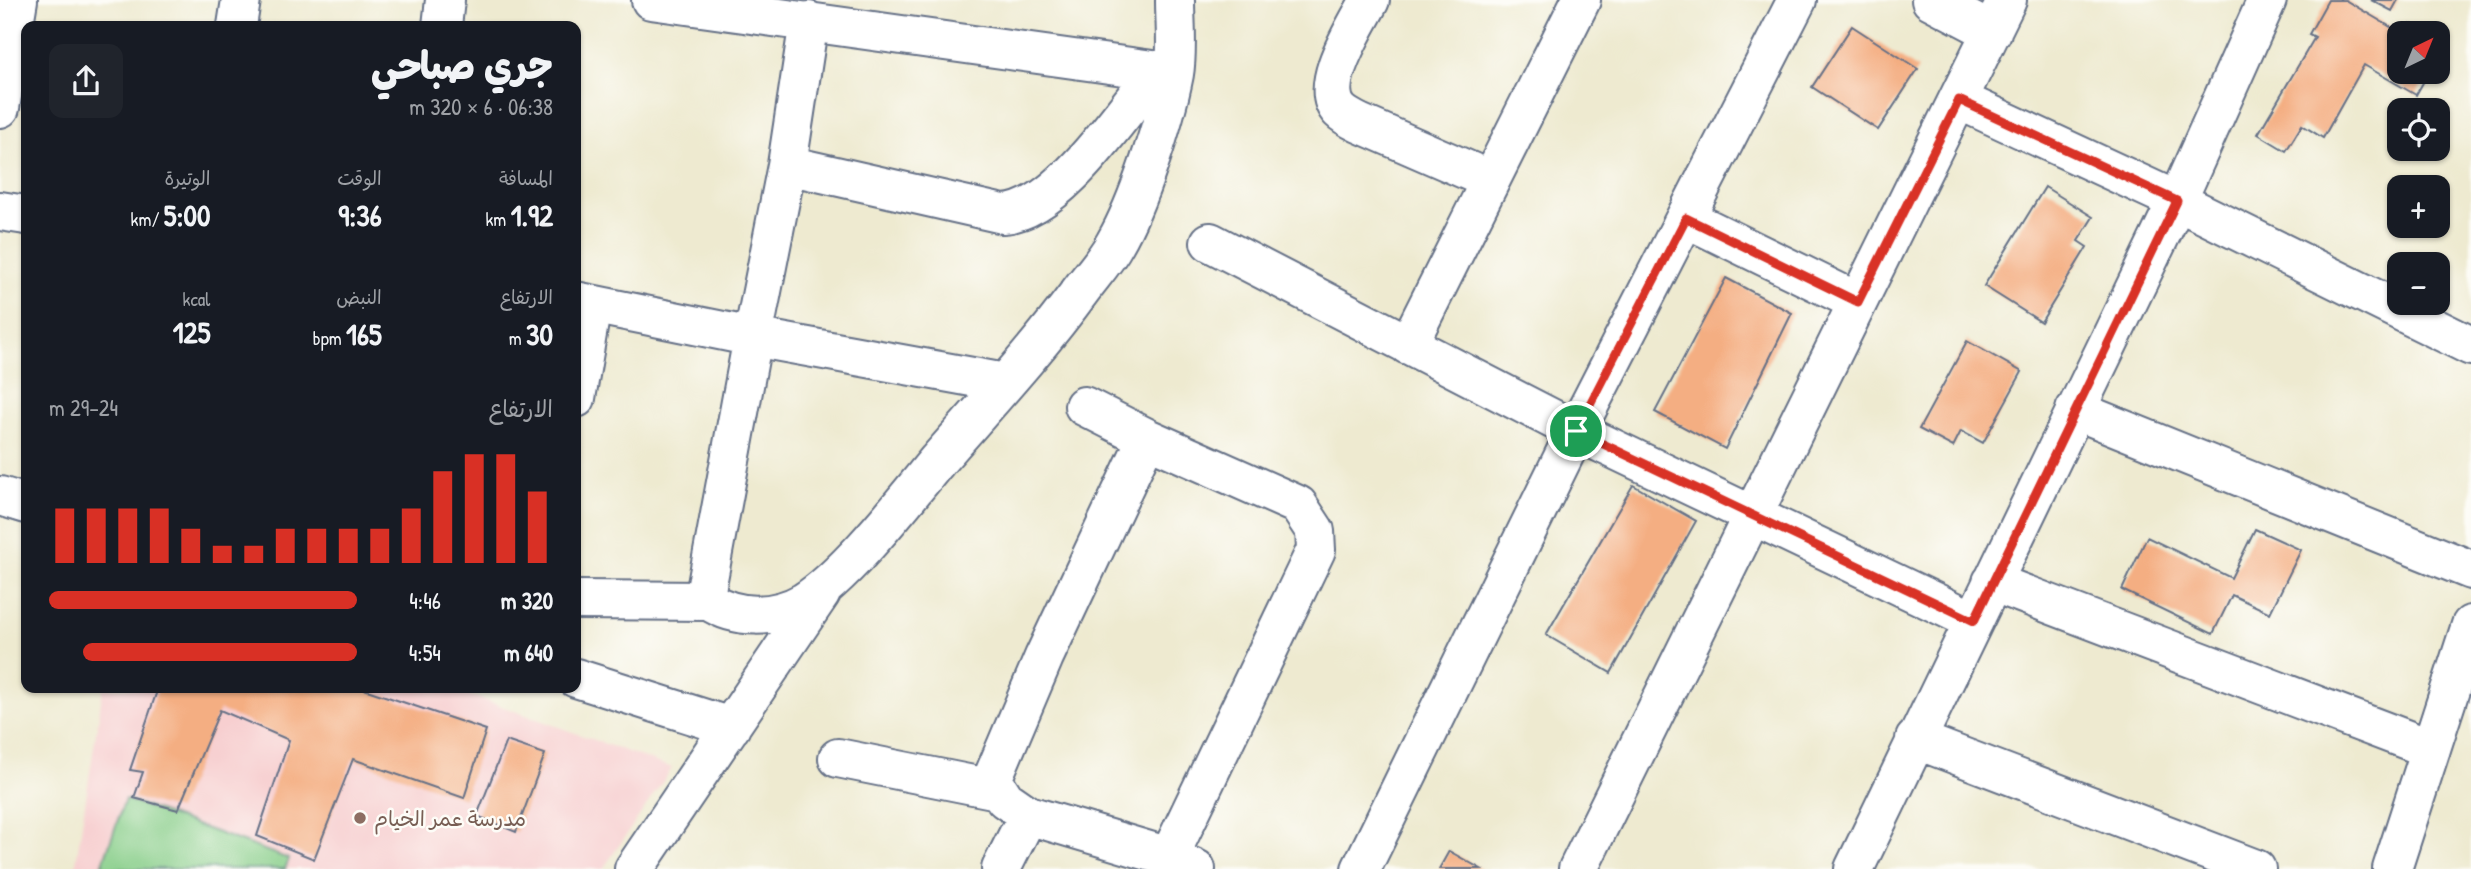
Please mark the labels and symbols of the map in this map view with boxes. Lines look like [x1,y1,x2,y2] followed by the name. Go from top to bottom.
[2387,21,2450,84] north arrow
[1546,401,1606,461] pin
[374,804,526,835] place label: مدرسة عمر الخيام
[352,810,368,826] marker: مدرسة عمر الخيام

